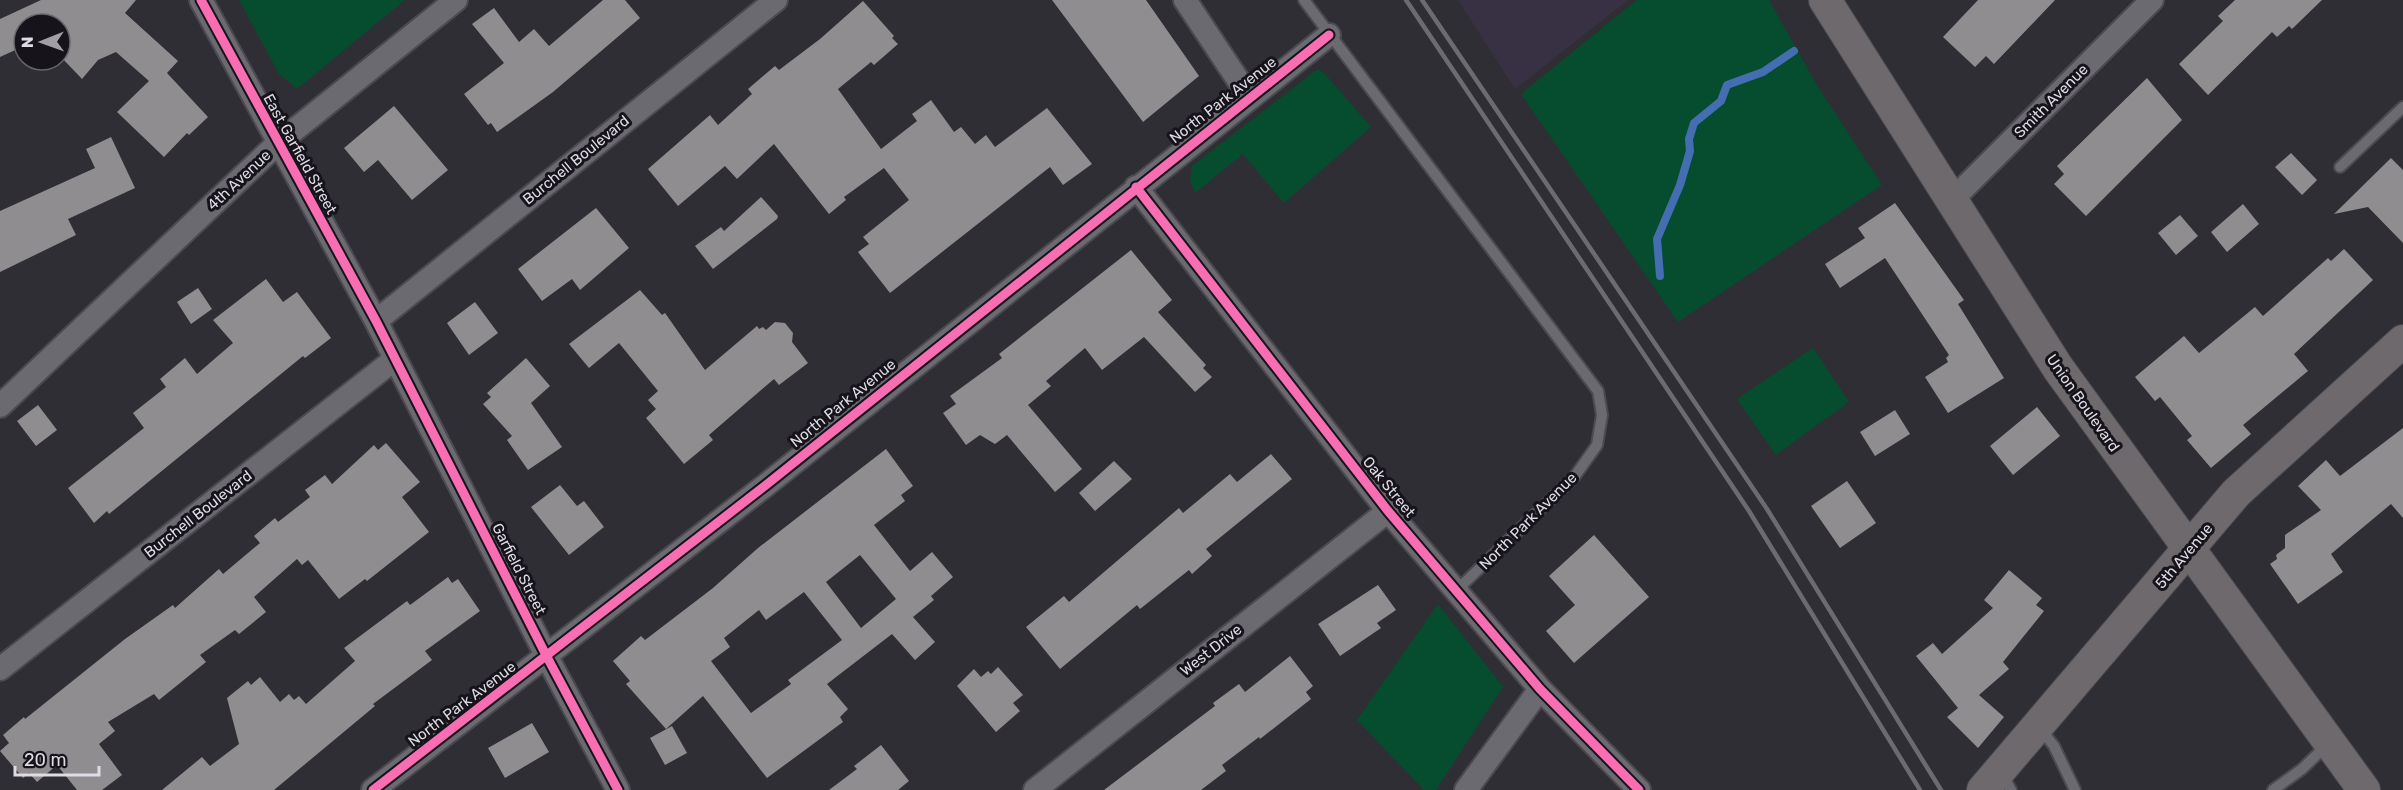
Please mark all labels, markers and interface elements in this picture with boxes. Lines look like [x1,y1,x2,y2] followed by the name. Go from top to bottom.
[12,12,72,72] north arrow
[18,36,37,48] text: N
[1166,53,1280,147] street label: North Park Avenue
[2010,60,2092,142] street label: Smith Avenue
[259,91,341,218] street label: East Garfield Street
[519,112,633,208] street label: Burchell Boulevard
[204,146,274,214] street label: 4th Avenue
[2043,351,2123,455] street label: Union Boulevard
[787,355,899,451] street label: North Park Avenue
[1359,453,1419,521] street label: Oak Street
[141,466,255,562] street label: Burchell Boulevard
[1476,469,1580,573] street label: North Park Avenue
[488,520,550,618] street label: Garfield Street
[2151,520,2217,592] street label: 5th Avenue
[1177,620,1245,680] street label: West Drive
[405,658,519,750] street label: North Park Avenue
[15,739,99,777] scale bar
[24,749,66,771] text: 20 m

